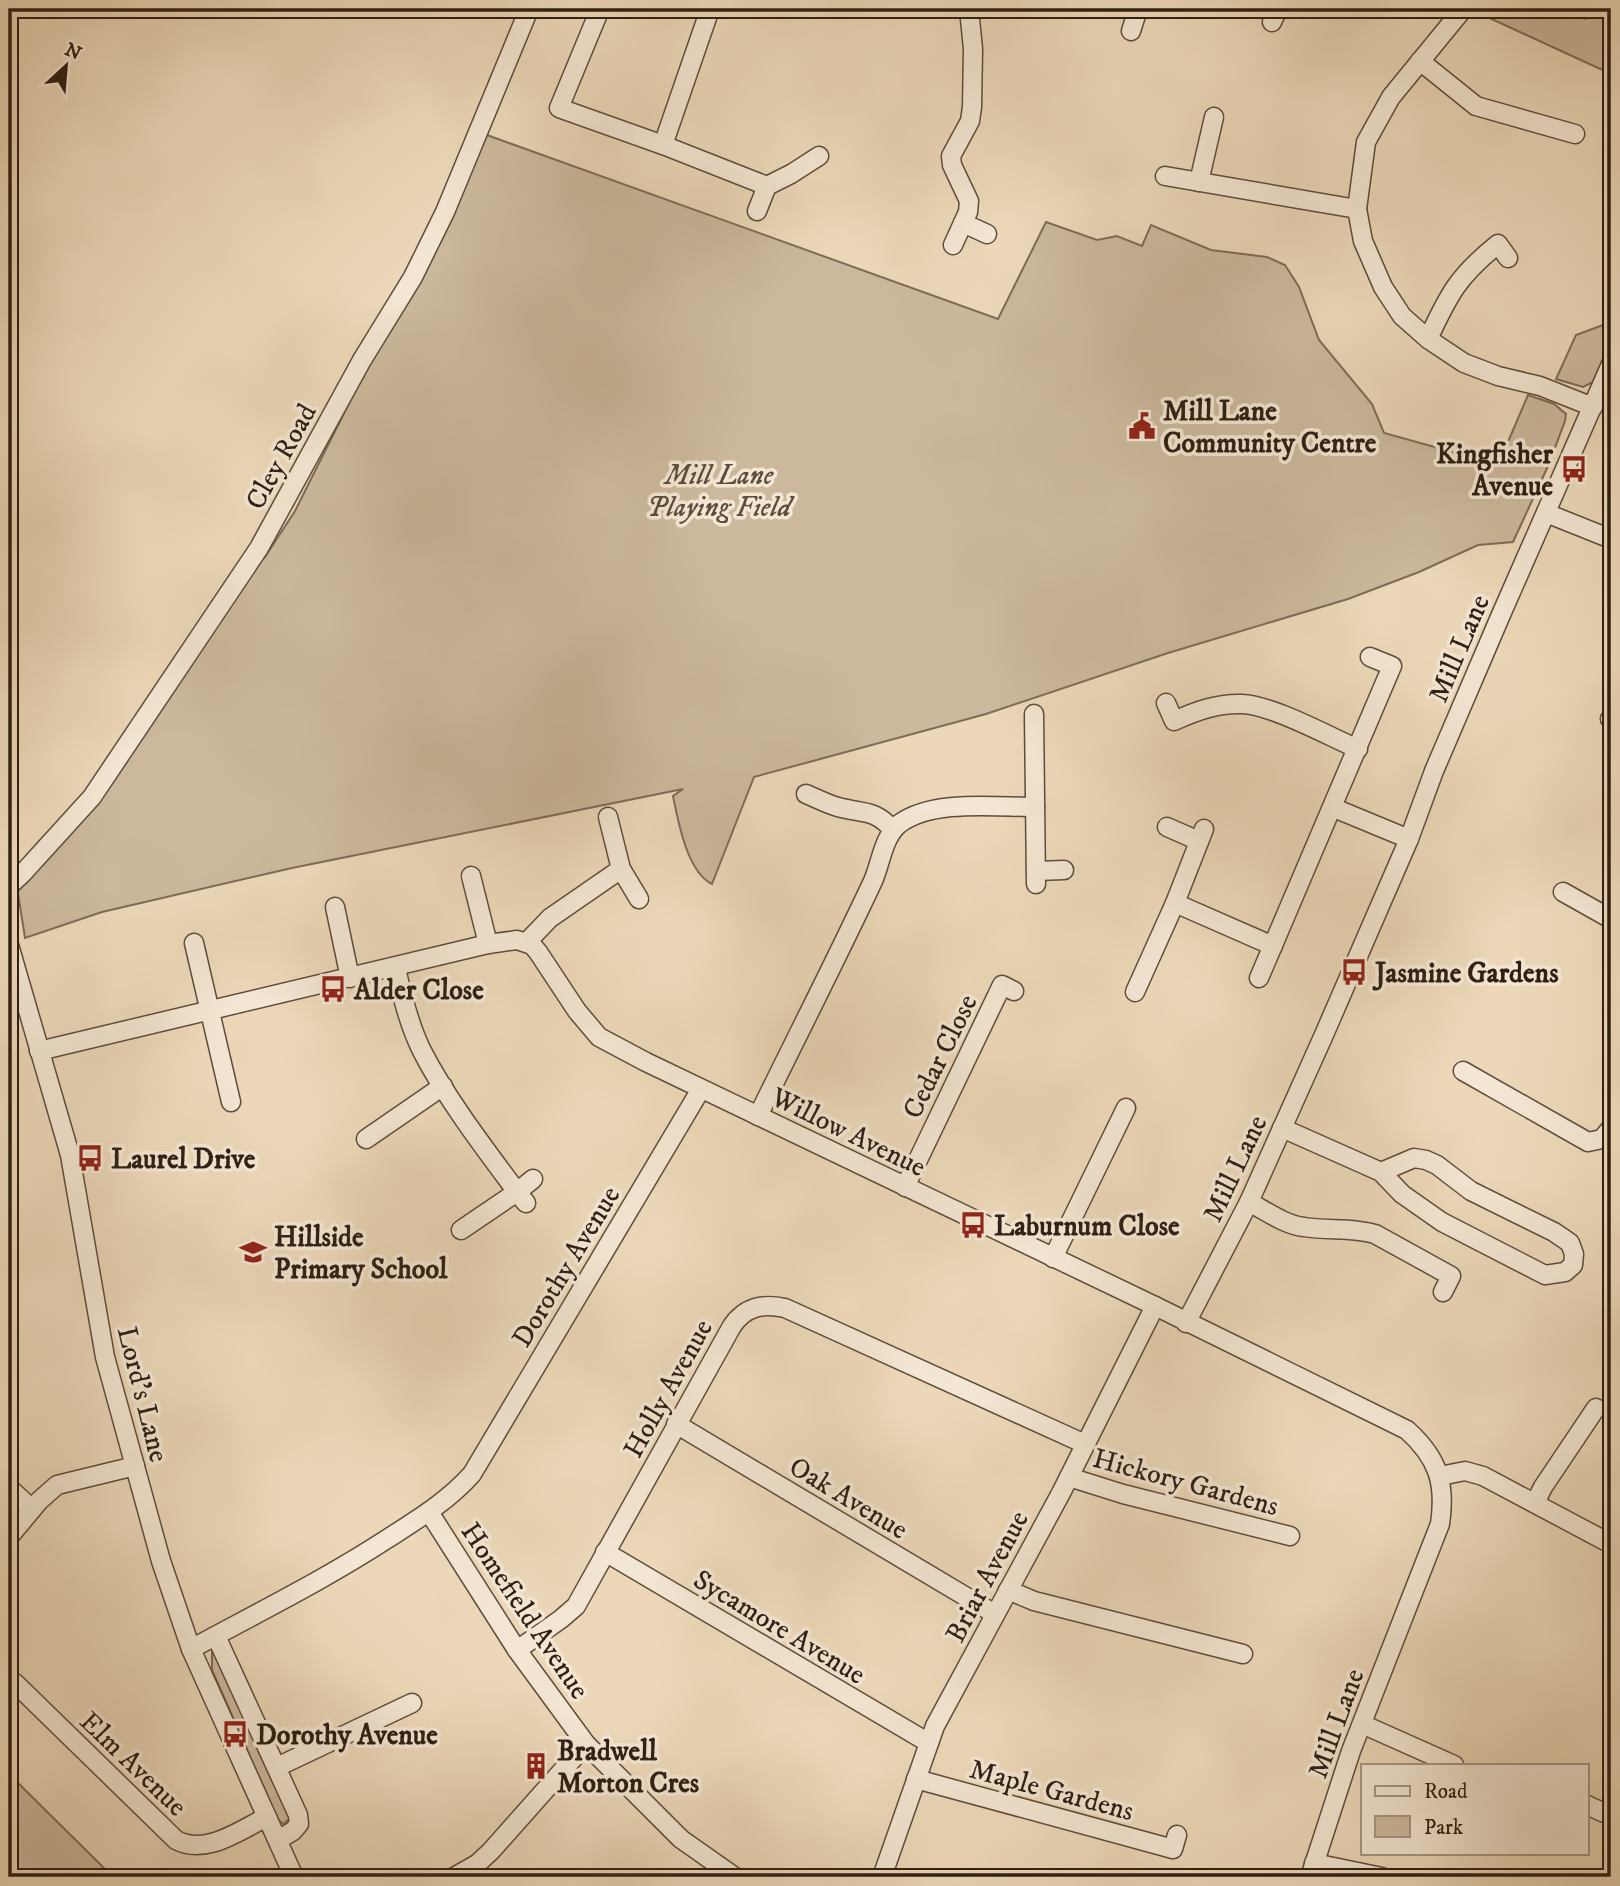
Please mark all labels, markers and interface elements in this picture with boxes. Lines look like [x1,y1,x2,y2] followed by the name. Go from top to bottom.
[32,32,102,102] north arrow
[61,38,85,66] text: N
[1163,394,1377,461] place label: Mill Lane Community Centre
[238,398,325,516] street label: Cley Road
[1127,411,1157,441] public building icon: Mill Lane Community Centre
[1436,437,1554,504] place label: Kingfisher Avenue
[1559,454,1589,484] bus stop icon: Kingfisher Avenue
[647,458,795,525] park label: Mill Lane Playing Field
[1421,589,1498,708] street label: Mill Lane
[1372,956,1559,991] place label: Jasmine Gardens
[1339,957,1369,987] bus stop icon: Jasmine Gardens
[353,973,484,1008] place label: Alder Close
[318,974,348,1004] bus stop icon: Alder Close
[895,989,985,1125] street label: Cedar Close
[764,1079,931,1185] street label: Willow Avenue
[1195,1110,1275,1228] street label: Mill Lane
[111,1142,256,1177] place label: Laurel Drive
[75,1143,105,1173] bus stop icon: Laurel Drive
[504,1180,628,1354] street label: Dorothy Avenue
[994,1209,1180,1244] place label: Laburnum Close
[958,1210,988,1240] bus stop icon: Laburnum Close
[274,1220,448,1287] place label: Hillside Primary School
[238,1237,268,1267] school or university icon: Hillside Primary School
[616,1313,721,1464] street label: Holly Avenue
[109,1323,176,1466] street label: Lord's Lane
[1089,1441,1282,1524] street label: Hickory Gardens
[782,1449,914,1547] street label: Oak Avenue
[938,1505,1037,1649] street label: Briar Avenue
[453,1516,597,1706] street label: Homefield Avenue
[687,1562,872,1692] street label: Sycamore Avenue
[1300,1664,1372,1783] street label: Mill Lane
[72,1704,194,1824] street label: Elm Avenue
[256,1718,438,1753] place label: Dorothy Avenue
[220,1719,250,1749] bus stop icon: Dorothy Avenue
[557,1734,700,1801] place label: Bradwell Morton Cres
[521,1751,551,1781] building icon: Bradwell Morton Cres
[966,1752,1138,1829] street label: Maple Gardens
[1361,1764,1588,1854] legend
[1424,1779,1468,1805] text: Road
[1424,1815,1464,1841] text: Park

